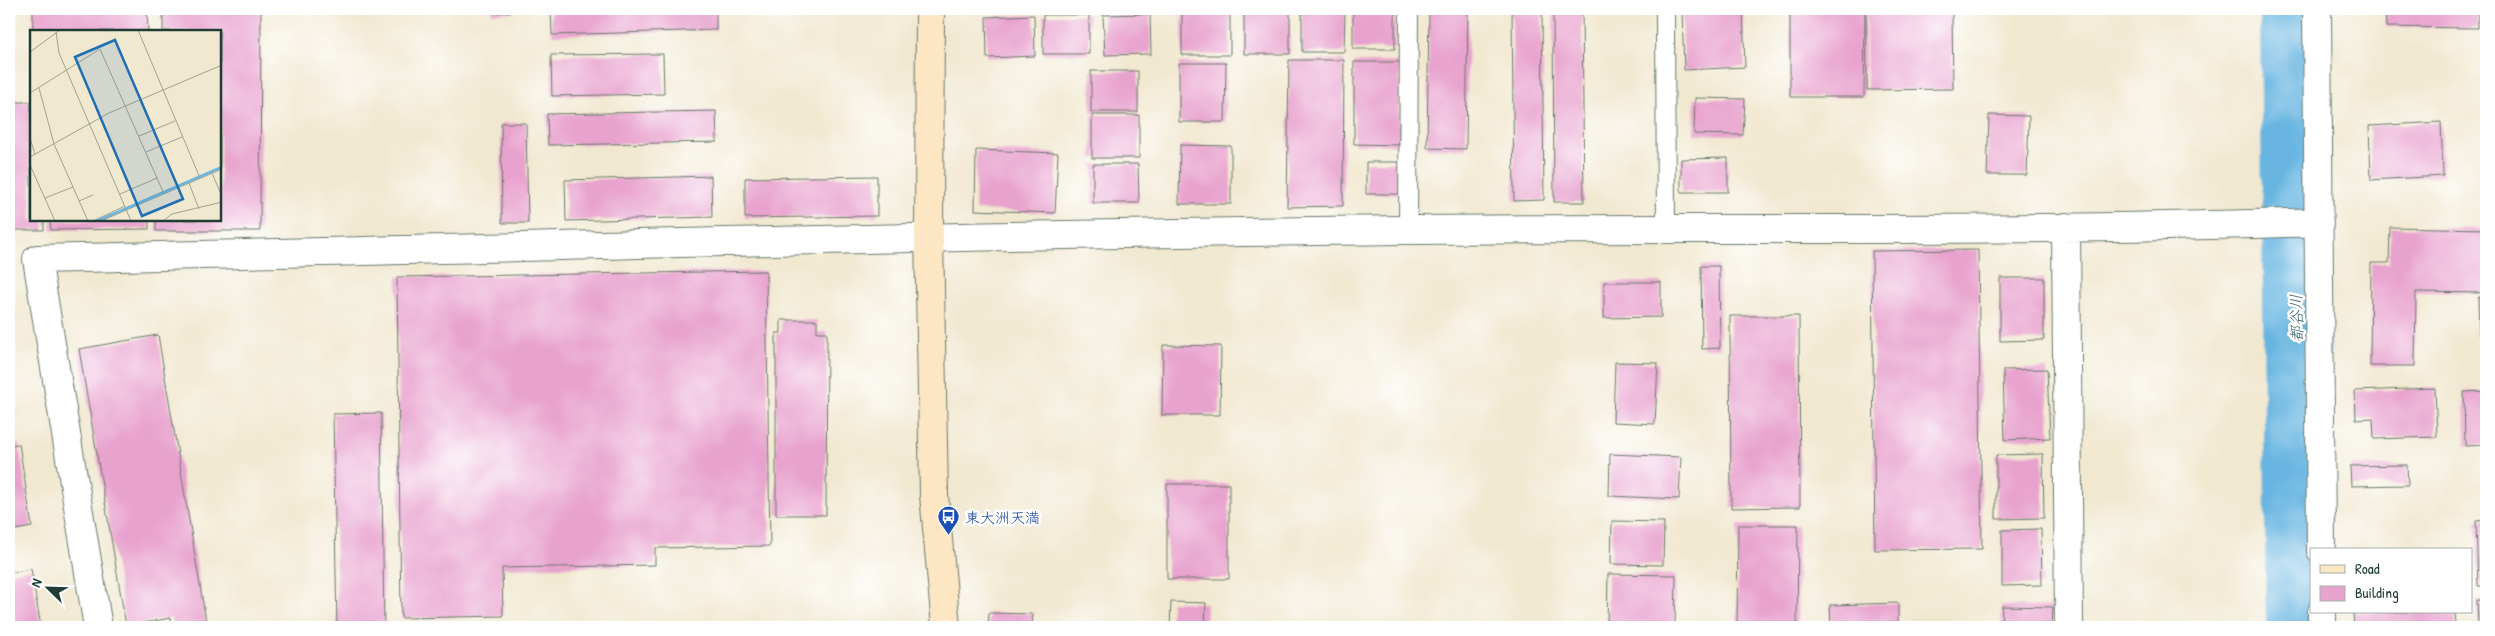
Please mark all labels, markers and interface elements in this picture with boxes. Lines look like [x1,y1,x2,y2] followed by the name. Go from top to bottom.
[30,30,221,221] inset map
[2285,294,2307,342] water label: 都谷川
[937,505,961,536] bus stop icon: 東大洲天満
[965,507,1040,528] place label: 東大洲天満
[2310,548,2472,614] legend
[2355,558,2380,579] text: Road
[22,564,72,614] north arrow
[25,575,46,590] text: N
[2355,582,2399,603] text: Building

